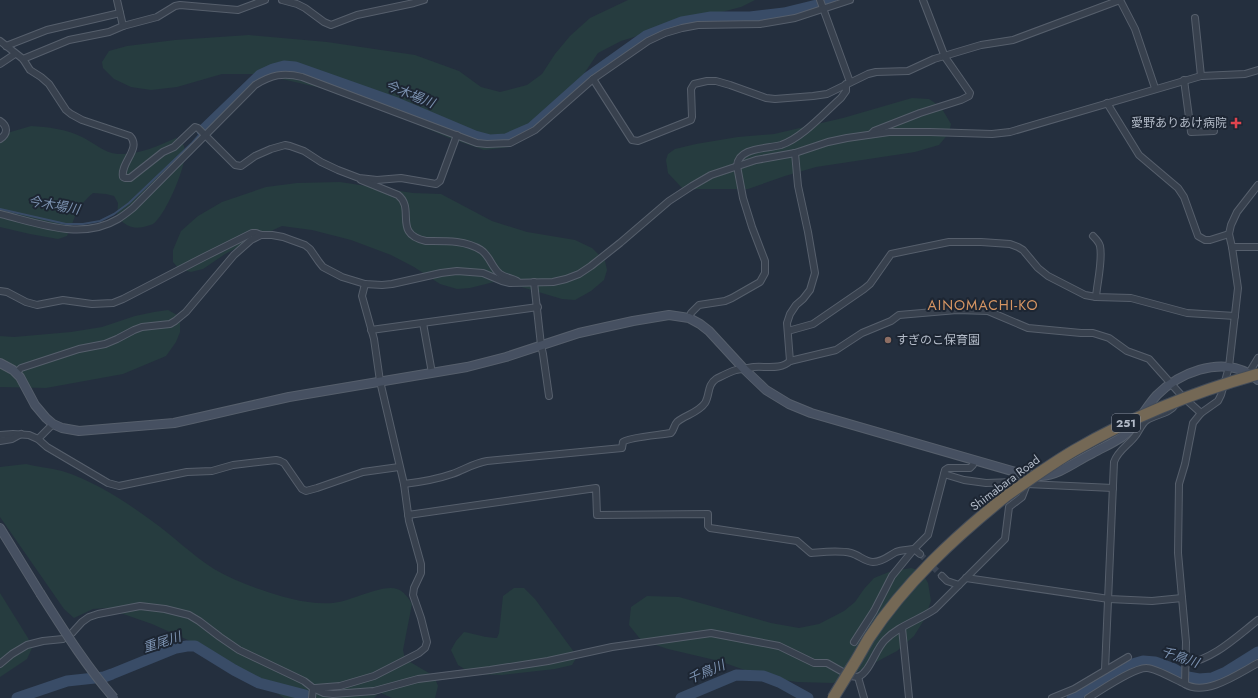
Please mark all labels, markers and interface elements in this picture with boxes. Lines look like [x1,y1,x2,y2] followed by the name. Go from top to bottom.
[382,75,440,113] water label: 今木場川
[1131,114,1227,132] place label: 愛野ありあけ病院
[1230,117,1242,129] marker: 愛野ありあけ病院
[27,191,83,219] water label: 今木場川
[928,295,1038,315] district label: AINOMACHI-KO
[896,331,980,349] place label: すぎのこ保育園
[883,335,893,345] marker: すぎのこ保育園
[1112,414,1140,432] road number: 251
[966,451,1044,515] street label: Shimabara Road
[141,626,185,657] water label: 重尾川
[1158,642,1203,673] water label: 千鳥川
[684,655,729,688] water label: 千鳥川

